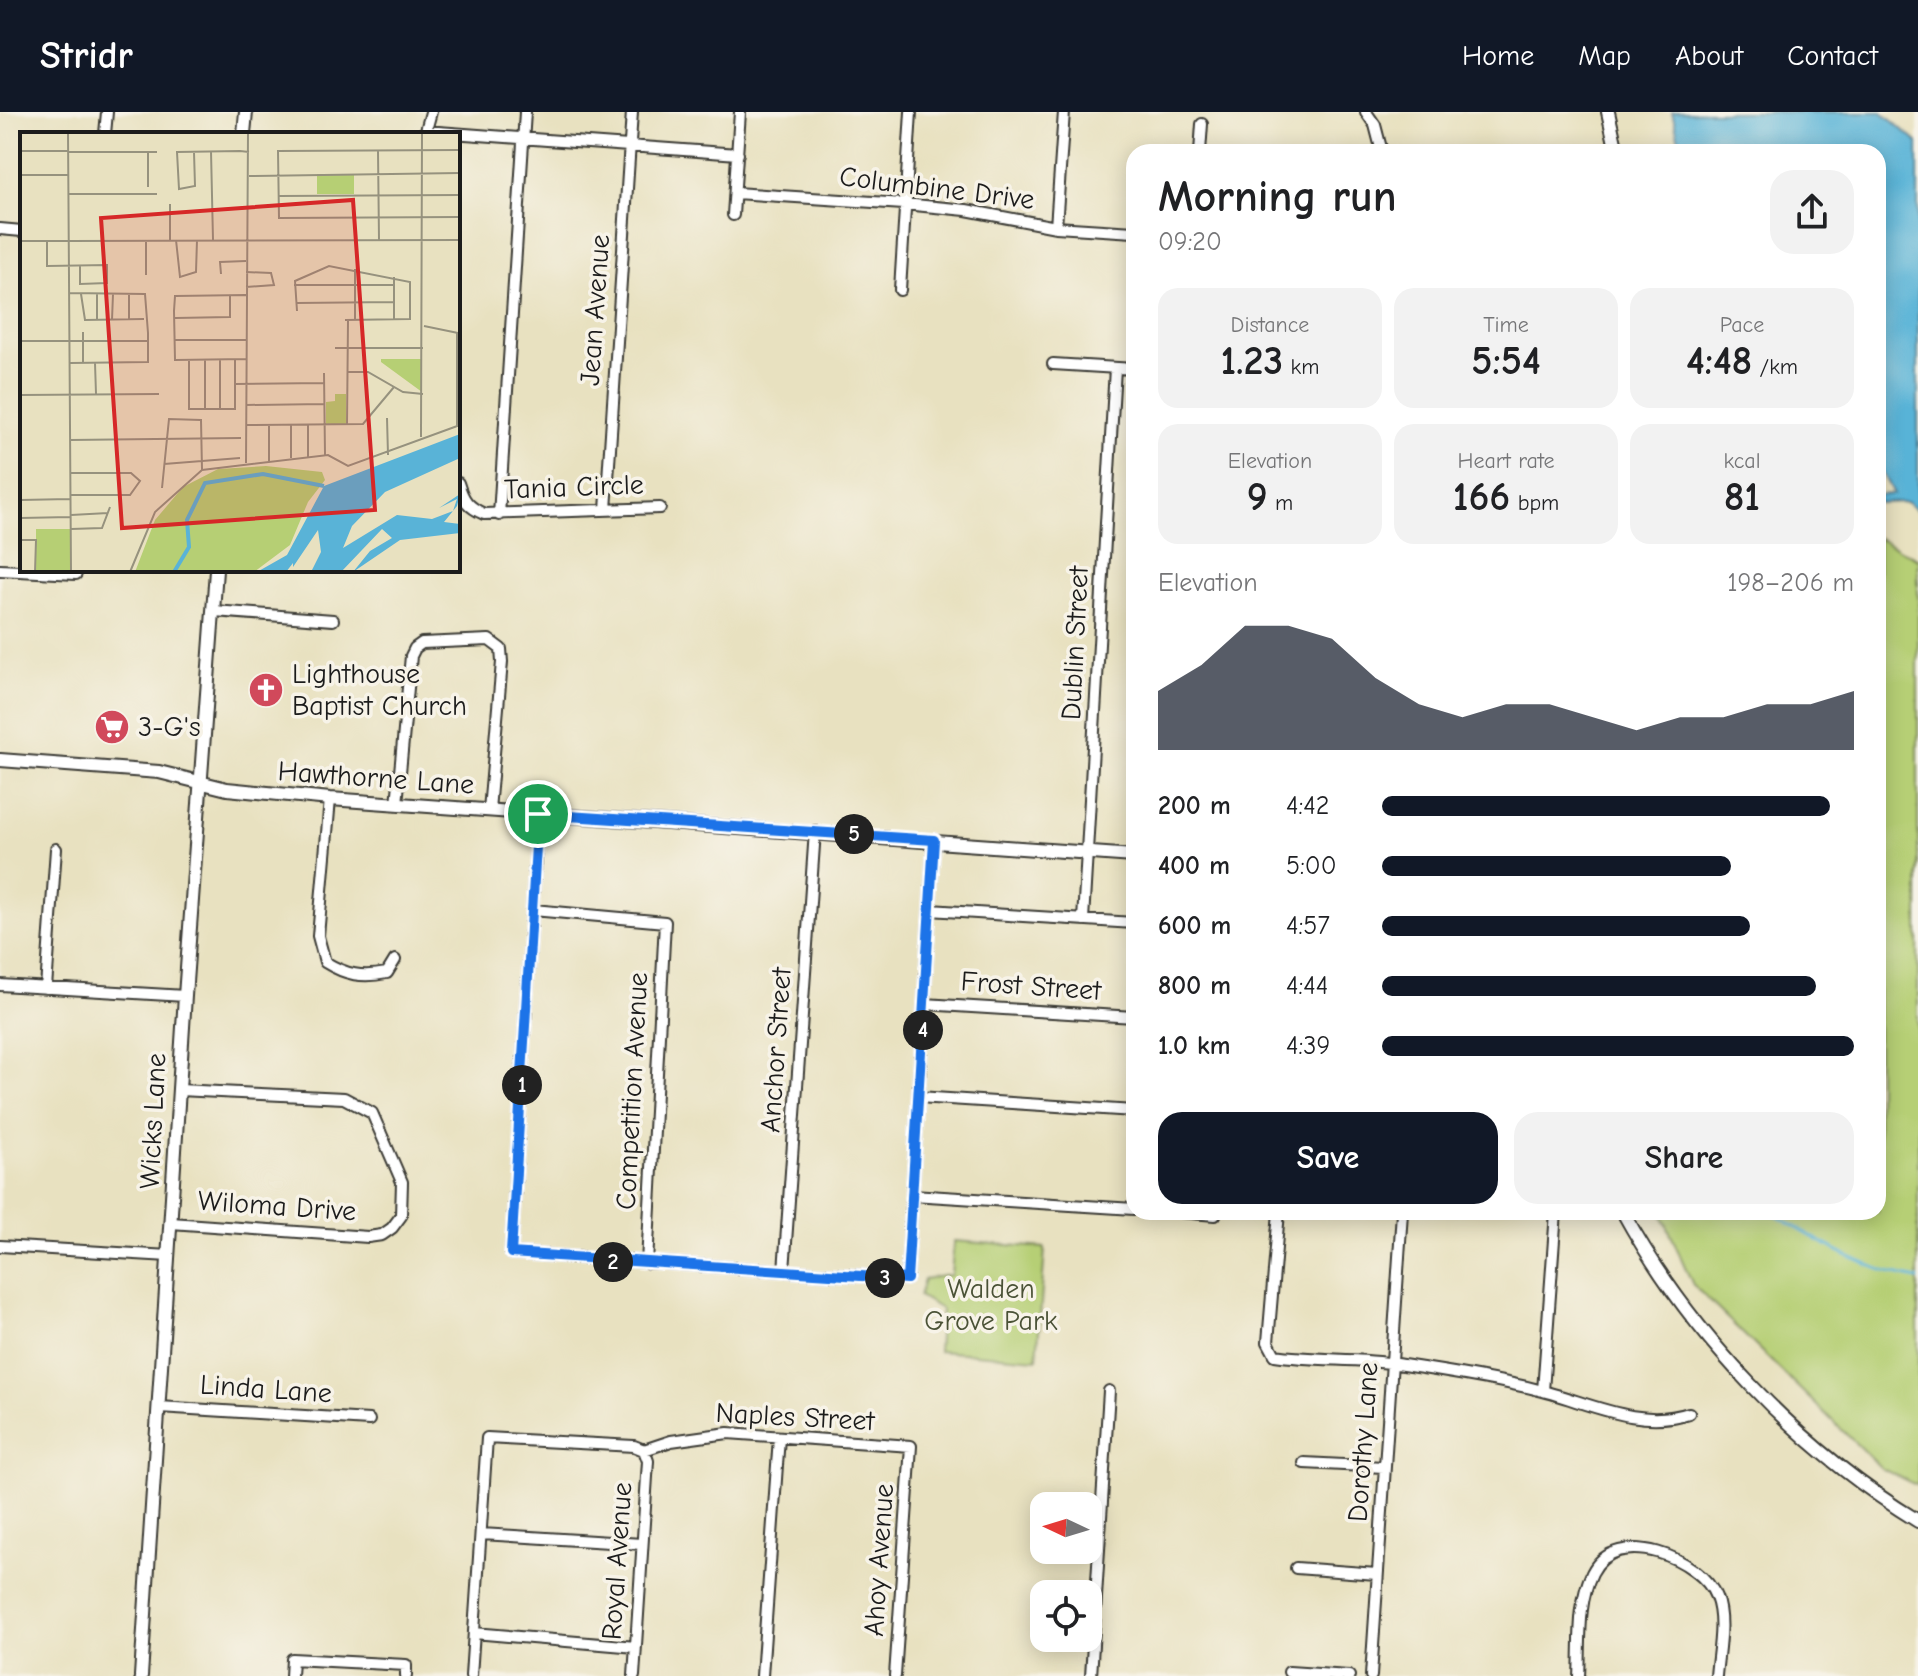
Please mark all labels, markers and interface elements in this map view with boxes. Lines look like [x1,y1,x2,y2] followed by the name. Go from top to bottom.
[40,34,133,78] text: Stridr
[1462,40,1534,72] text: Home
[1578,40,1631,72] text: Map
[1675,40,1743,72] text: About
[1787,40,1878,72] text: Contact
[20,132,460,572] inset map
[838,160,1036,216] street label: Columbine Drive
[1770,170,1854,254] button: share
[1158,171,1397,222] text: Morning run
[1158,227,1222,257] text: 09:20
[574,233,616,387] street label: Jean Avenue
[1231,312,1309,338] text: Distance
[1483,312,1529,338] text: Time
[1720,312,1764,338] text: Pace
[1221,338,1283,384] text: 1.23
[1471,338,1541,384] text: 5:54
[1686,338,1752,384] text: 4:48
[1283,354,1319,380] text: km
[1752,354,1798,380] text: /km
[1228,448,1312,474] text: Elevation
[1458,448,1555,474] text: Heart rate
[1724,448,1760,474] text: kcal
[504,469,644,505] street label: Tania Circle
[1247,474,1268,520] text: 9
[1453,474,1510,520] text: 166
[1724,474,1760,520] text: 81
[1268,490,1293,516] text: m
[1510,490,1559,516] text: bpm
[1055,564,1095,721] street label: Dublin Street
[1158,568,1258,598] text: Elevation
[1727,568,1854,598] text: 198–206 m
[292,658,467,722] place label: Lighthouse Baptist Church
[247,671,285,709] church icon: Lighthouse Baptist Church
[93,708,131,746] supermarket icon: 3-G's
[138,711,201,743] place label: 3-G's
[277,755,475,801] street label: Hawthorne Lane
[504,780,572,848] pin
[1158,791,1231,821] text: 200 m
[1286,791,1329,821] text: 4:42
[516,792,560,836] icon: arrive
[834,814,874,854] pin: 5
[848,821,860,847] text: 5
[1158,851,1230,881] text: 400 m
[1286,851,1336,881] text: 5:00
[1158,911,1231,941] text: 600 m
[1286,911,1330,941] text: 4:57
[754,965,798,1134] street label: Anchor Street
[960,965,1103,1007] street label: Frost Street
[610,971,654,1211] street label: Competition Avenue
[1158,971,1231,1001] text: 800 m
[1286,971,1328,1001] text: 4:44
[903,1010,943,1050] pin: 4
[918,1017,928,1043] text: 4
[1158,1031,1230,1061] text: 1.0 km
[1286,1031,1330,1061] text: 4:39
[133,1052,173,1190] street label: Wicks Lane
[502,1065,542,1105] pin: 1
[518,1072,526,1098] text: 1
[1158,1112,1498,1204] button: Save
[1514,1112,1854,1204] button: Share
[197,1185,357,1227] street label: Wiloma Drive
[593,1242,633,1282] pin: 2
[608,1249,618,1275] text: 2
[865,1258,905,1298] pin: 3
[880,1265,890,1291] text: 3
[924,1273,1058,1337] park label: Walden Grove Park
[1341,1361,1385,1523] street label: Dorothy Lane
[199,1368,333,1410] street label: Linda Lane
[715,1397,876,1437] street label: Naples Street
[596,1481,638,1641] street label: Royal Avenue
[858,1483,900,1637] street label: Ahoy Avenue
[1030,1492,1102,1564] north arrow
[1030,1492,1102,1652] map controls
[1030,1580,1102,1652] button: locate

